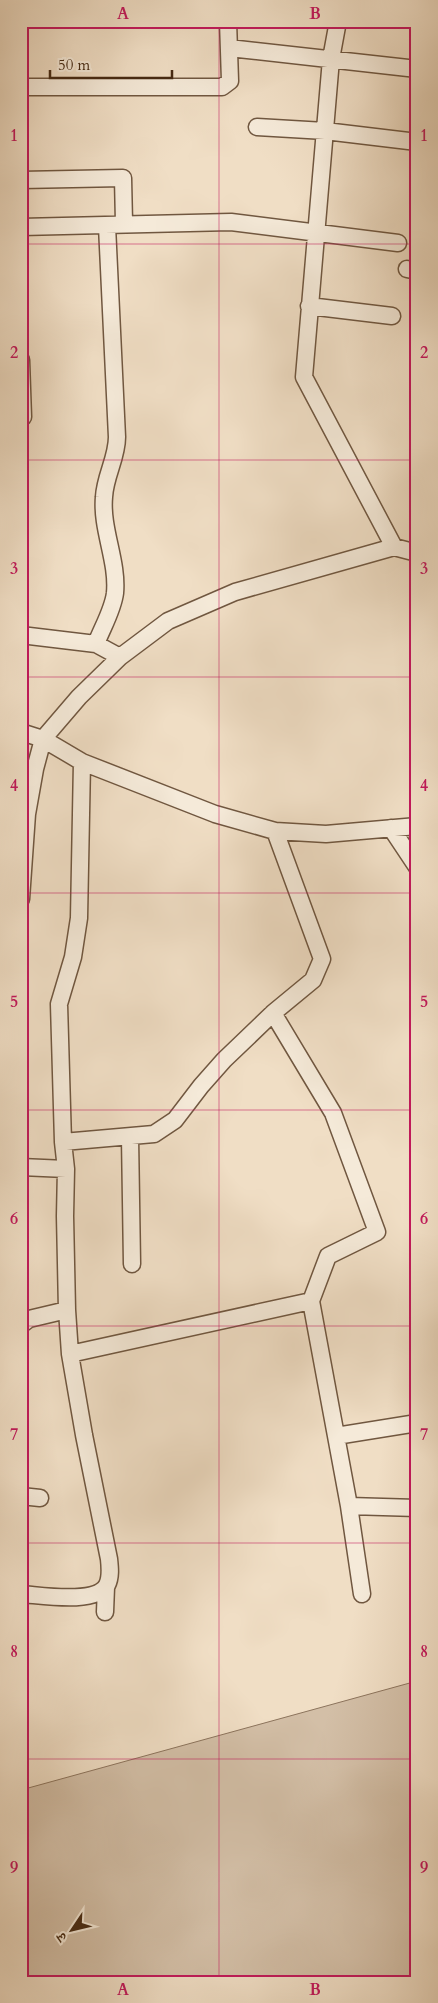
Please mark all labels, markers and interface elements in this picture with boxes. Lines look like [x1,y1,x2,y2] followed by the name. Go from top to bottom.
[117,3,129,25] text: A
[309,3,321,25] text: B
[50,48,172,80] scale bar
[58,55,90,75] text: 50 m
[10,125,18,147] text: 1
[420,125,428,147] text: 1
[10,342,18,364] text: 2
[420,342,428,364] text: 2
[10,558,18,580] text: 3
[420,558,428,580] text: 3
[10,775,18,797] text: 4
[420,775,428,797] text: 4
[10,991,18,1013] text: 5
[420,991,428,1013] text: 5
[10,1208,18,1230] text: 6
[420,1208,428,1230] text: 6
[10,1424,18,1446] text: 7
[420,1424,428,1446] text: 7
[10,1641,18,1663] text: 8
[420,1641,428,1663] text: 8
[10,1857,18,1879] text: 9
[420,1857,428,1879] text: 9
[48,1906,98,1956] north arrow
[51,1928,72,1946] text: उ
[117,1979,129,2001] text: A
[309,1979,321,2001] text: B

